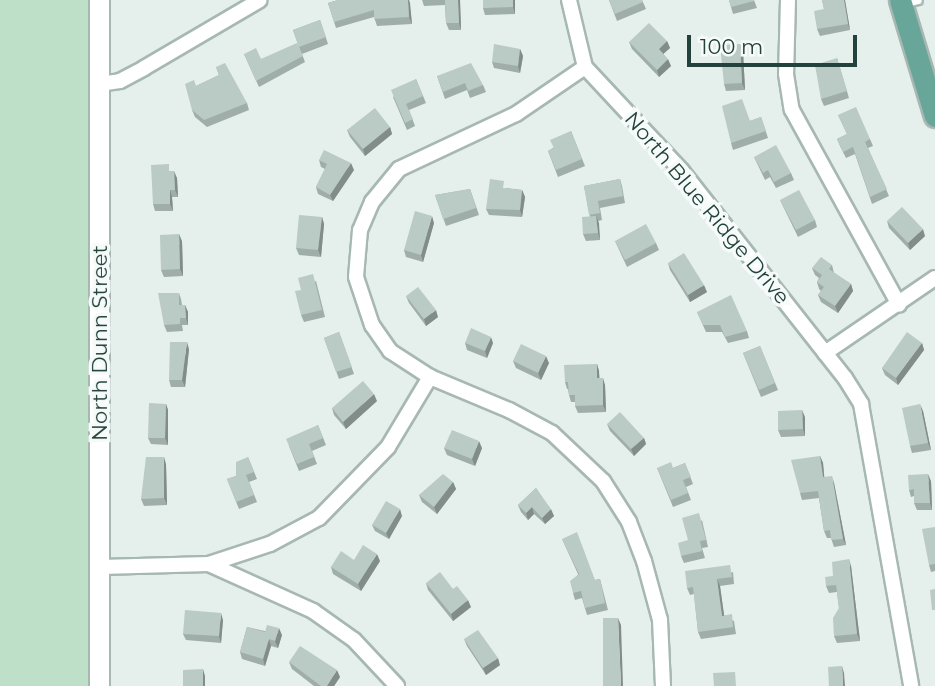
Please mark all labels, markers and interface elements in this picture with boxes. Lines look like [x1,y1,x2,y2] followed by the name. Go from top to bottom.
[690,21,860,65] scale bar
[700,34,763,59] text: 100 m
[619,107,795,309] street label: North Blue Ridge Drive
[87,245,113,441] street label: North Dunn Street

